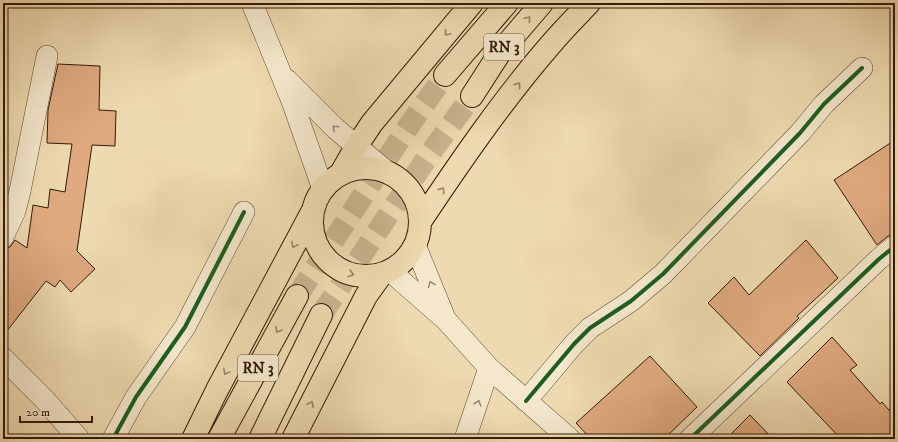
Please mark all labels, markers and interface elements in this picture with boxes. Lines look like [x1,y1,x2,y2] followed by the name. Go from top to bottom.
[523,17,530,24] one-way arrow
[445,28,452,36] one-way arrow
[484,34,524,60] road number: RN 3
[514,82,521,89] one-way arrow
[332,125,340,133] one-way arrow
[437,187,445,194] one-way arrow
[292,241,299,249] one-way arrow
[347,269,354,278] one-way arrow
[428,280,436,288] one-way arrow
[275,326,283,333] one-way arrow
[238,355,278,381] road number: RN 3
[224,368,231,376] one-way arrow
[20,398,92,424] scale bar
[473,400,482,407] one-way arrow
[306,401,314,408] one-way arrow
[26,405,50,420] text: 20 m

